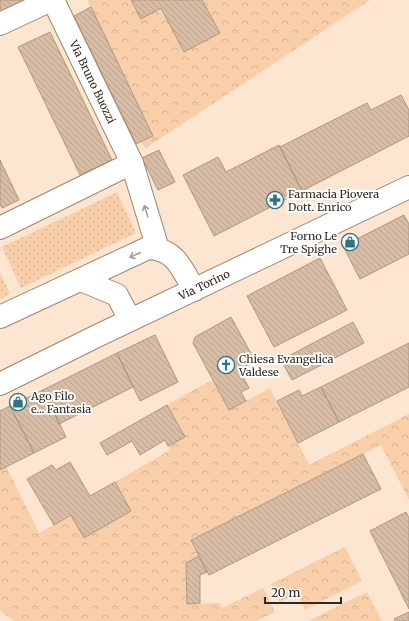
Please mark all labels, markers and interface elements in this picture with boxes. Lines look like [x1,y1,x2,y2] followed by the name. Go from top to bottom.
[66,37,119,126] street label: Via Bruno Buozzi
[288,187,379,214] place label: Farmacia Piovera Dott. Enrico
[265,190,285,210] pharmacy icon: Farmacia Piovera Dott. Enrico
[142,205,149,218] one-way arrow
[280,229,337,256] place label: Forno Le Tre Spighe
[340,232,360,252] shop icon: Forno Le Tre Spighe
[130,252,142,259] one-way arrow
[175,266,233,303] street label: Via Torino
[238,352,334,379] place label: Chiesa Evangelica Valdese
[216,355,236,375] church icon: Chiesa Evangelica Valdese
[30,389,91,416] place label: Ago Filo e... Fantasia
[8,392,28,412] shop icon: Ago Filo e... Fantasia
[265,579,341,605] scale bar
[271,585,300,600] text: 20 m

